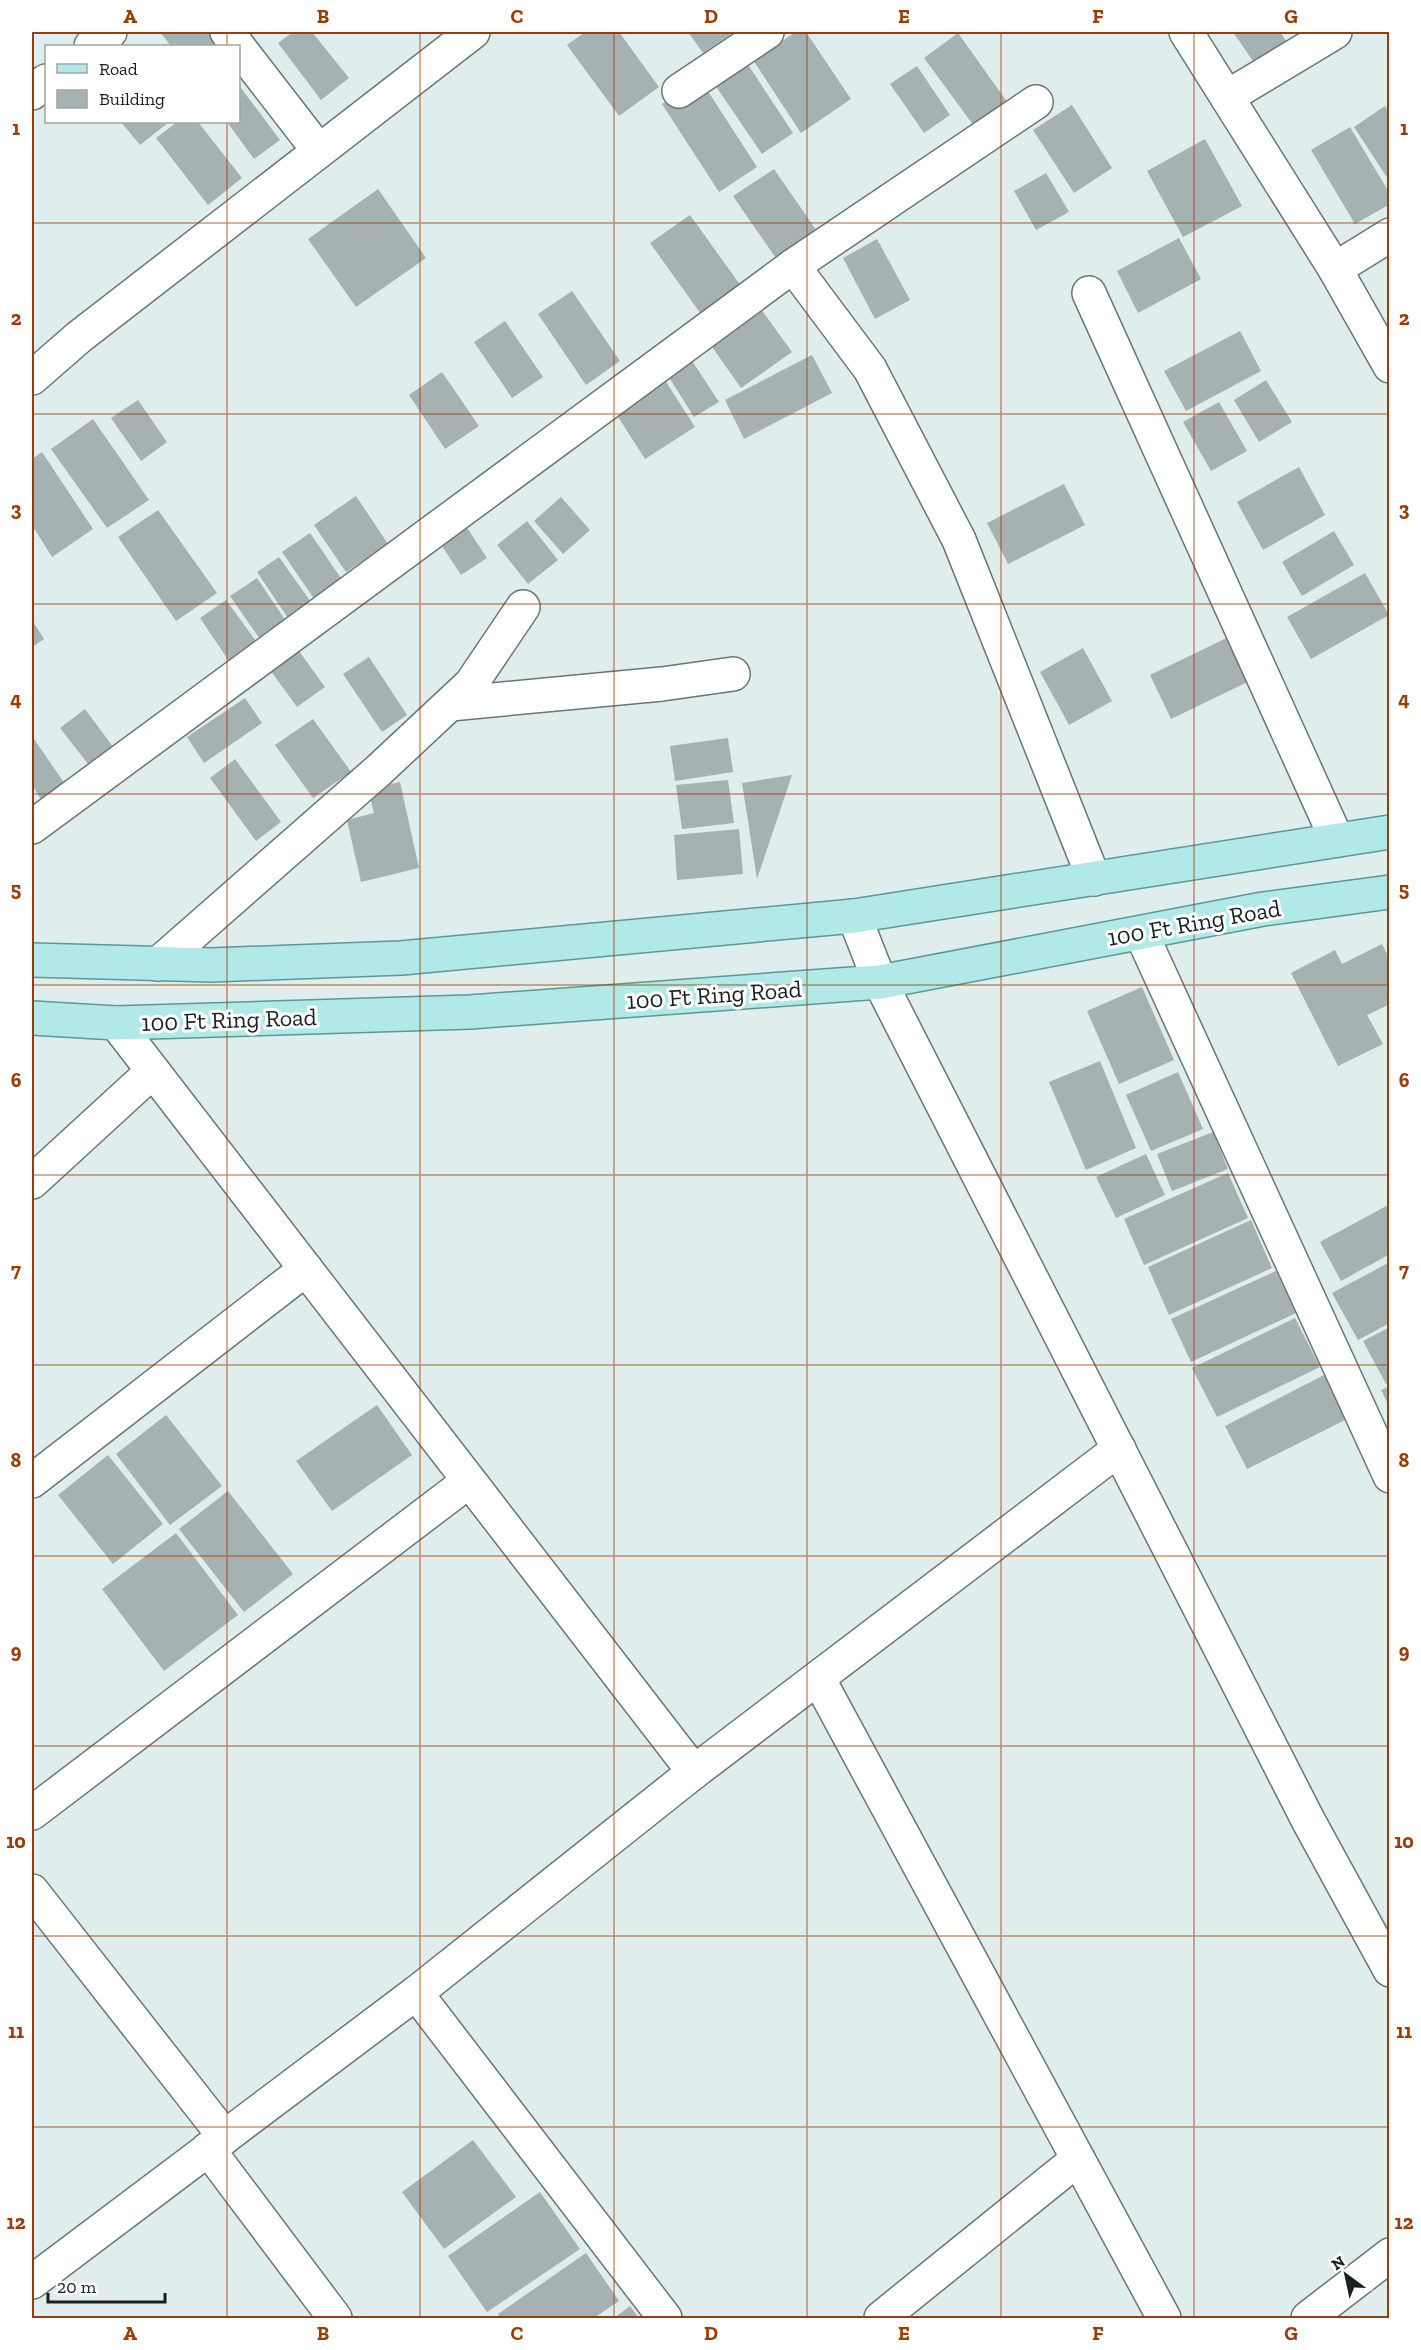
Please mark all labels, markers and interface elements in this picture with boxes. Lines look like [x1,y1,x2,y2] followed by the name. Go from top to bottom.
[123,4,137,28] text: A
[317,4,329,28] text: B
[511,4,524,28] text: C
[704,4,718,28] text: D
[898,4,910,28] text: E
[1092,4,1104,28] text: F
[1284,4,1298,28] text: G
[45,45,240,123] legend
[99,58,138,80] text: Road
[99,88,165,110] text: Building
[12,116,20,140] text: 1
[1400,116,1408,140] text: 1
[11,306,22,330] text: 2
[1399,306,1410,330] text: 2
[11,497,22,521] text: 3
[1399,497,1410,521] text: 3
[10,687,22,711] text: 4
[1398,687,1410,711] text: 4
[11,877,21,901] text: 5
[1399,877,1409,901] text: 5
[1105,893,1283,952] street label: 100 Ft Ring Road
[625,974,803,1015] street label: 100 Ft Ring Road
[141,1002,317,1037] street label: 100 Ft Ring Road
[11,1068,22,1092] text: 6
[1399,1068,1410,1092] text: 6
[11,1258,21,1282] text: 7
[1399,1258,1409,1282] text: 7
[11,1448,22,1472] text: 8
[1399,1448,1410,1472] text: 8
[11,1639,22,1663] text: 9
[1399,1639,1410,1663] text: 9
[6,1829,26,1853] text: 10
[1394,1829,1414,1853] text: 10
[8,2019,24,2043] text: 11
[1396,2019,1412,2043] text: 11
[7,2210,26,2234] text: 12
[1395,2210,1414,2234] text: 12
[1316,2245,1376,2305] north arrow
[1328,2252,1348,2274] text: N
[48,2266,165,2304] scale bar
[57,2276,97,2298] text: 20 m
[123,2321,137,2345] text: A
[317,2321,329,2345] text: B
[511,2321,524,2345] text: C
[704,2321,718,2345] text: D
[898,2321,910,2345] text: E
[1092,2321,1104,2345] text: F
[1284,2321,1298,2345] text: G

